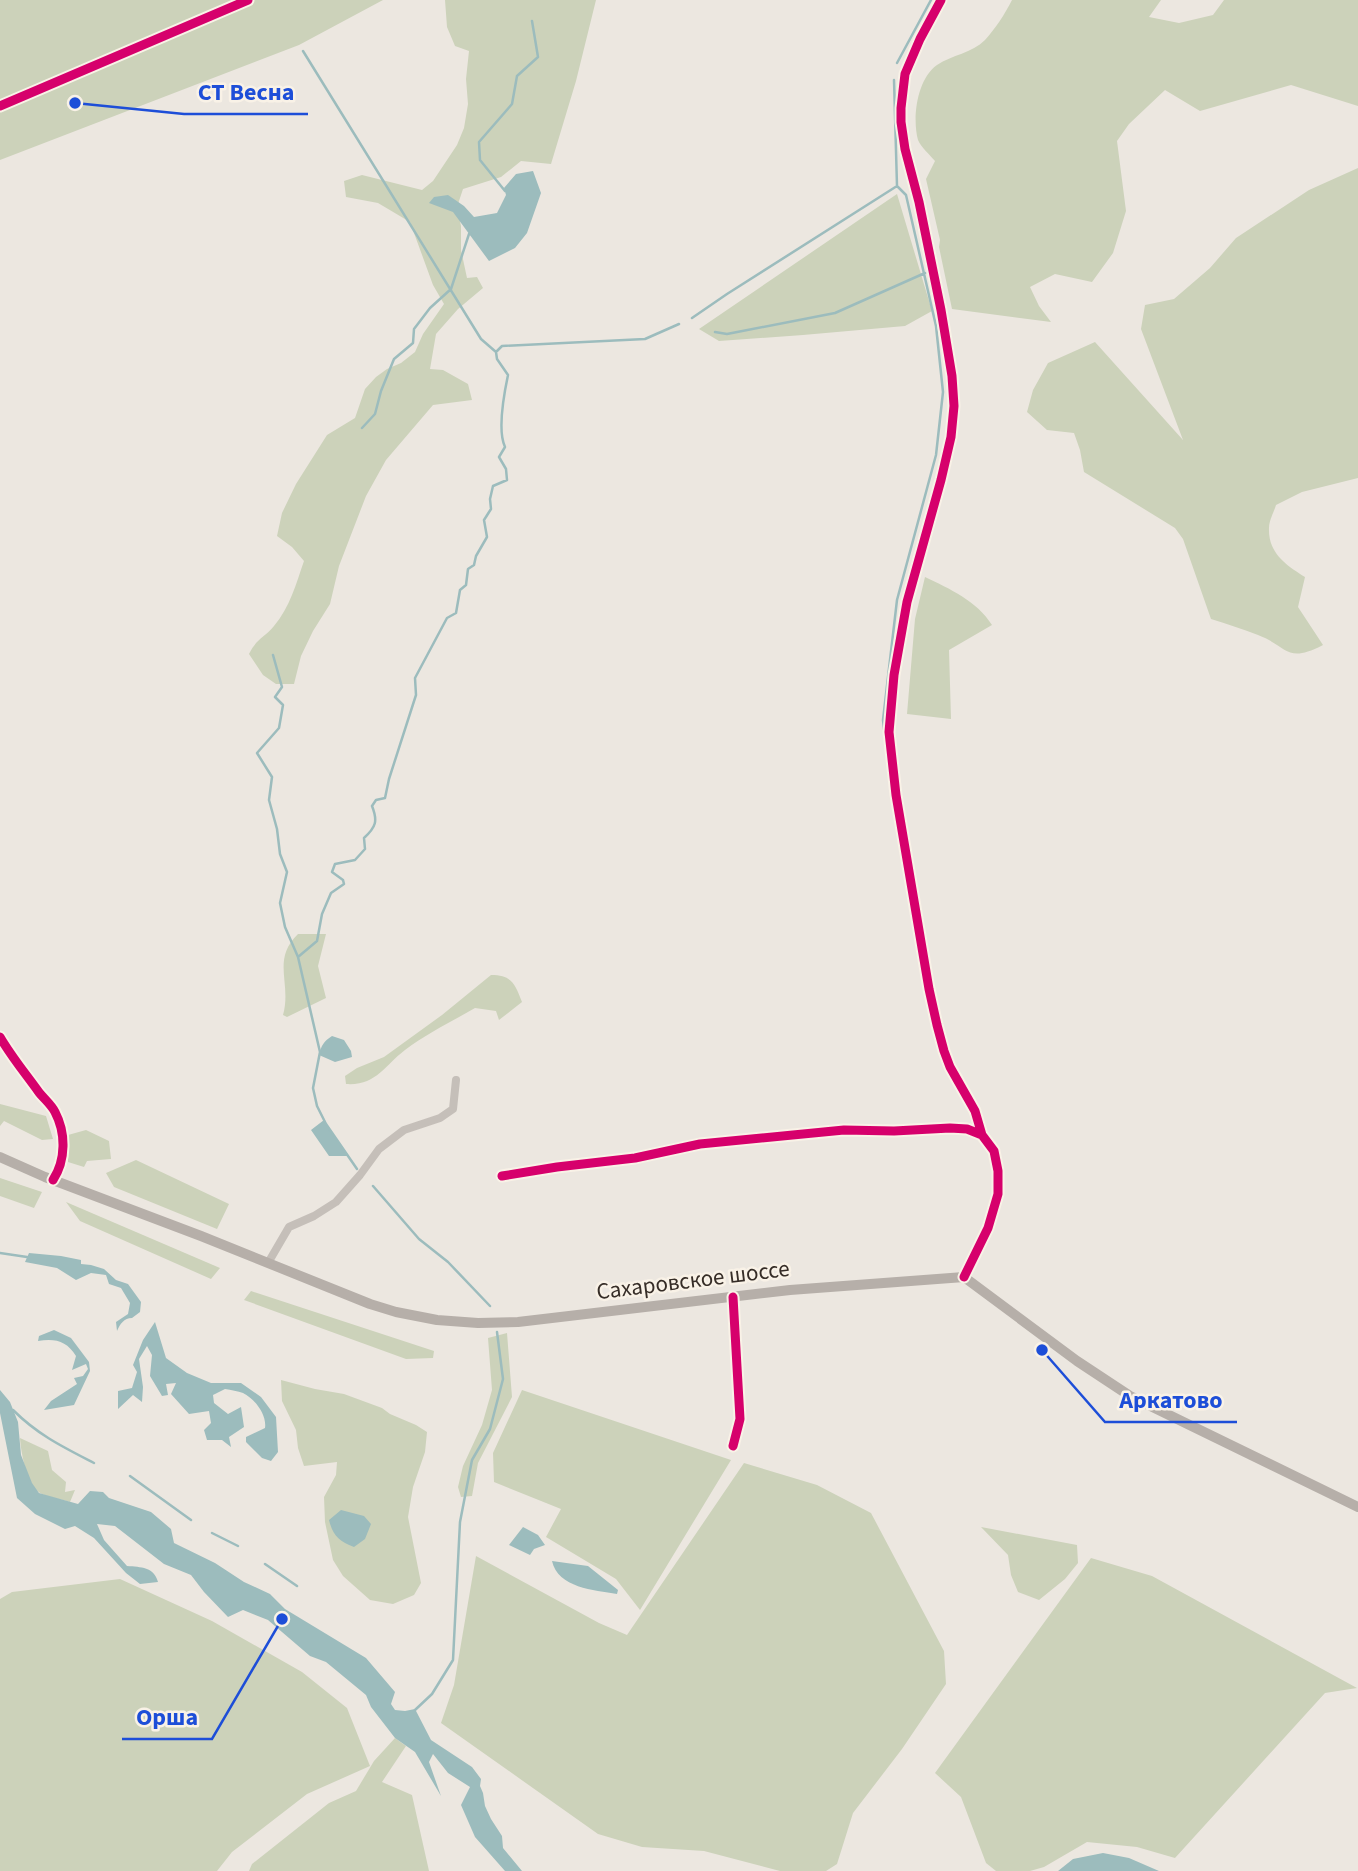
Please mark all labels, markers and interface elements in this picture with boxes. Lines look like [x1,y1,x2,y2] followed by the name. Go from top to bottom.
[184,69,308,114] callout: СТ Весна
[198,75,294,110] text: СТ Весна
[595,1252,791,1308] street label: Сахаровское шоссе
[1105,1377,1237,1422] callout: Аркатово
[1118,1383,1223,1418] text: Аркатово
[122,1694,212,1739] callout: Орша
[136,1700,198,1735] text: Орша

